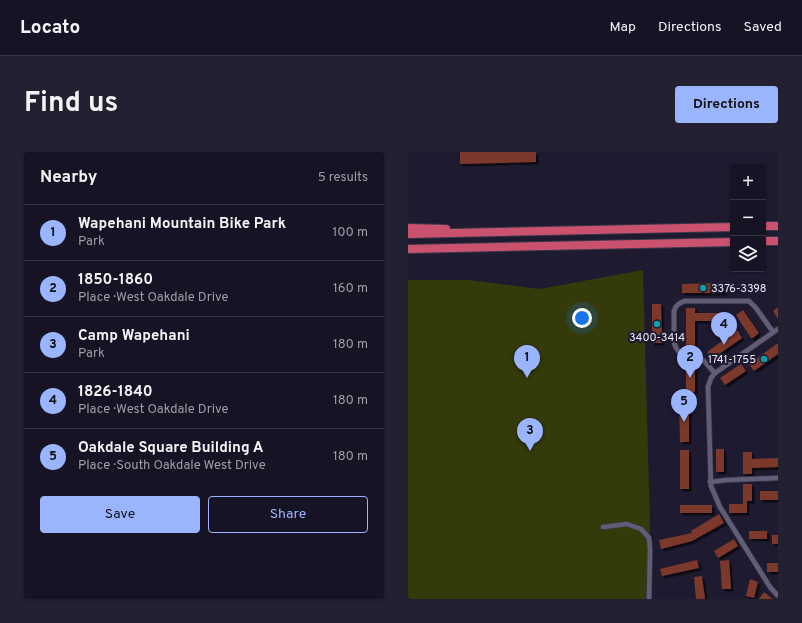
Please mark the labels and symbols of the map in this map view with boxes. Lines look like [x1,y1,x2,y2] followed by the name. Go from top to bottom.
[711,282,767,296] place label: 3376-3398
[698,283,708,293] marker: 3376-3398
[572,308,592,328] your location
[711,312,737,345] pin: 4
[652,319,662,329] marker: 3400-3414
[629,331,685,345] place label: 3400-3414
[514,345,540,378] pin: 1
[677,345,703,378] pin: 2
[708,353,756,367] place label: 1741-1755
[759,354,769,364] marker: 1741-1755
[671,389,697,422] pin: 5
[517,418,543,451] pin: 3

